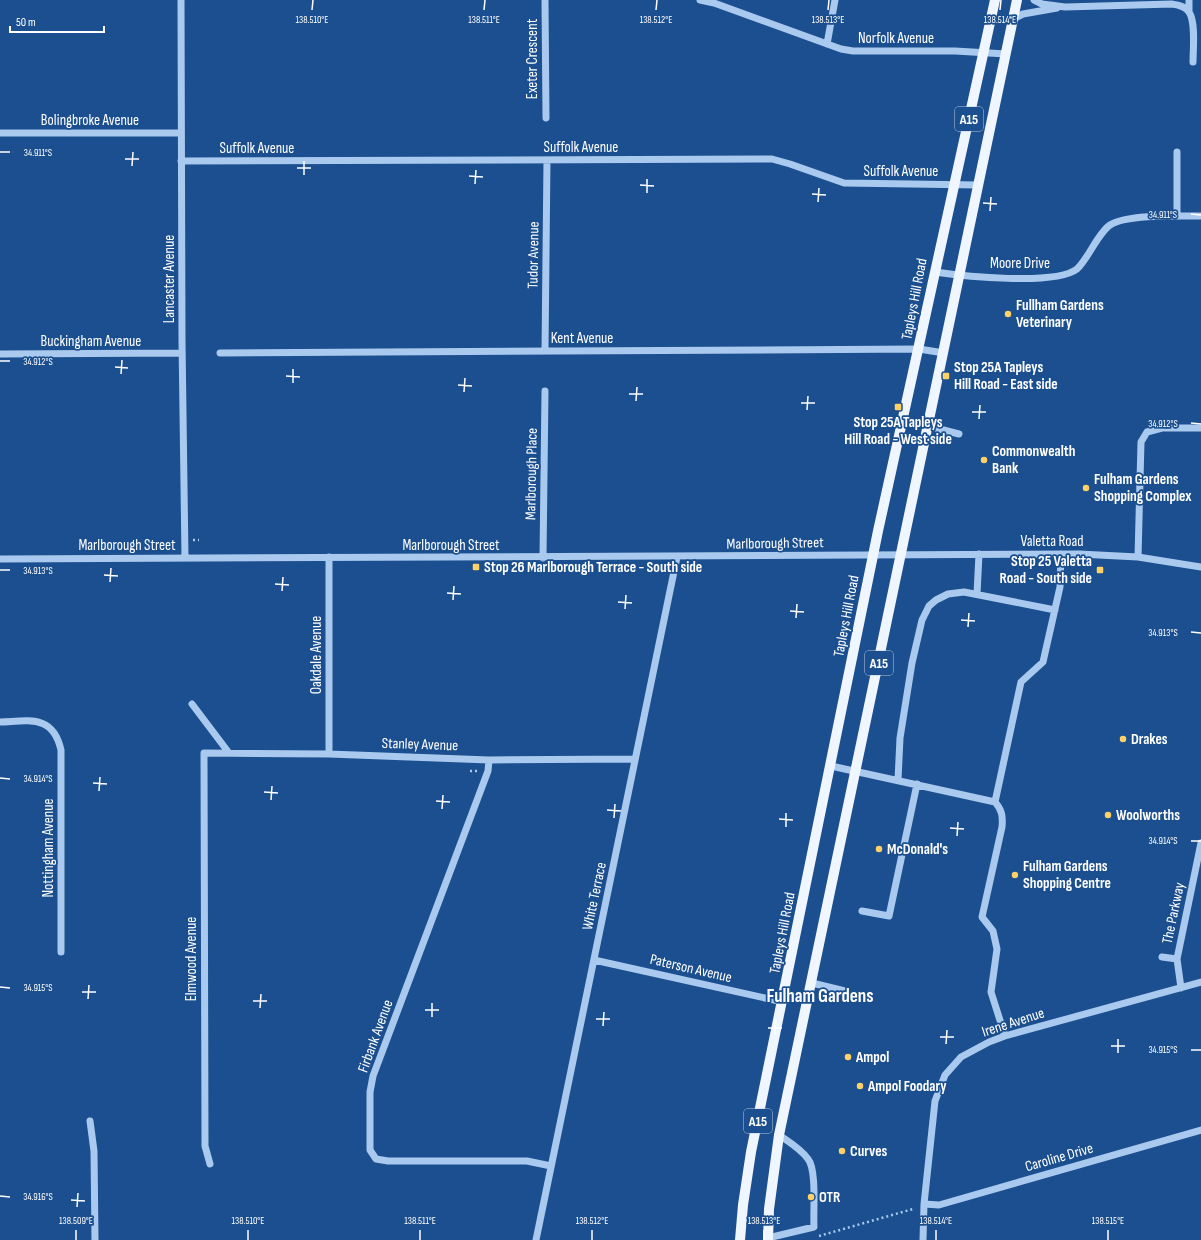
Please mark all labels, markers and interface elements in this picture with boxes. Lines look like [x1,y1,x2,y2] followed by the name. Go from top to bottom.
[10,8,104,34] scale bar
[296,14,328,26] text: 138.510°E
[468,14,500,26] text: 138.511°E
[640,14,672,26] text: 138.512°E
[812,14,844,26] text: 138.513°E
[984,14,1016,26] text: 138.514°E
[16,15,36,30] text: 50 m
[523,18,542,99] street label: Exeter Crescent
[858,29,934,48] street label: Norfolk Avenue
[955,107,983,131] road number: A15
[41,111,139,130] street label: Bolingbroke Avenue
[544,138,618,157] street label: Suffolk Avenue
[220,139,294,158] street label: Suffolk Avenue
[24,147,52,159] text: 34.911°S
[864,162,938,181] street label: Suffolk Avenue
[1149,209,1177,221] text: 34.911°S
[523,221,544,289] street label: Tudor Avenue
[160,235,179,323] street label: Lancaster Avenue
[990,254,1050,273] street label: Moore Drive
[897,257,932,342] street label: Tapleys Hill Road
[1016,296,1104,332] place label: Fullham Gardens Veterinary
[1003,309,1013,319] marker: Fullham Gardens Veterinary
[551,329,613,348] street label: Kent Avenue
[41,332,141,351] street label: Buckingham Avenue
[23,356,53,368] text: 34.912°S
[954,358,1058,394] place label: Stop 25A Tapleys Hill Road - East side
[941,371,951,381] marker: Stop 25A Tapleys Hill Road - East side
[893,402,903,412] marker: Stop 25A Tapleys Hill Road - West side
[844,413,952,449] place label: Stop 25A Tapleys Hill Road - West side
[1148,418,1178,430] text: 34.912°S
[521,428,542,520] street label: Marlborough Place
[992,442,1075,478] place label: Commonwealth Bank
[979,455,989,465] marker: Commonwealth Bank
[1094,470,1192,506] place label: Fulham Gardens Shopping Complex
[1081,483,1091,493] marker: Fulham Gardens Shopping Complex
[1020,532,1084,551] street label: Valetta Road
[726,533,824,554] street label: Marlborough Street
[78,536,176,555] street label: Marlborough Street
[402,536,500,555] street label: Marlborough Street
[1000,552,1092,588] place label: Stop 25 Valetta Road - South side
[484,558,702,577] place label: Stop 26 Marlborough Terrace - South side
[471,562,481,572] marker: Stop 26 Marlborough Terrace - South side
[23,565,53,577] text: 34.913°S
[1095,565,1105,575] marker: Stop 25 Valetta Road - South side
[829,574,864,659] street label: Tapleys Hill Road
[307,616,326,694] street label: Oakdale Avenue
[1148,627,1178,639] text: 34.913°S
[865,651,893,675] road number: A15
[1131,730,1168,749] place label: Drakes
[381,734,459,755] street label: Stanley Avenue
[1118,734,1128,744] marker: Drakes
[23,773,53,785] text: 34.914°S
[39,798,58,898] street label: Nottingham Avenue
[1116,806,1180,825] place label: Woolworths
[1103,810,1113,820] marker: Woolworths
[1148,835,1178,847] text: 34.914°S
[887,840,948,859] place label: McDonald's
[874,844,884,854] marker: McDonald's
[1023,857,1111,893] place label: Fulham Gardens Shopping Centre
[578,860,611,932] street label: White Terrace
[1010,870,1020,880] marker: Fulham Gardens Shopping Centre
[1158,880,1189,946] street label: The Parkway
[765,891,800,976] street label: Tapleys Hill Road
[182,917,201,1001] street label: Elmwood Avenue
[648,950,734,987] street label: Paterson Avenue
[23,982,53,994] text: 34.915°S
[766,985,874,1008] district label: Fulham Gardens
[354,997,397,1075] street label: Firbank Avenue
[979,1003,1047,1041] street label: Irene Avenue
[1148,1044,1178,1056] text: 34.915°S
[855,1048,889,1067] place label: Ampol
[843,1052,853,1062] marker: Ampol
[867,1077,947,1096] place label: Ampol Foodary
[855,1081,865,1091] marker: Ampol Foodary
[744,1109,772,1133] road number: A15
[1023,1139,1095,1176] street label: Caroline Drive
[850,1142,888,1161] place label: Curves
[837,1146,847,1156] marker: Curves
[819,1188,841,1207] place label: OTR
[23,1191,53,1203] text: 34.916°S
[806,1192,816,1202] marker: OTR
[59,1215,93,1227] text: 138.509°E
[232,1215,264,1227] text: 138.510°E
[404,1215,436,1227] text: 138.511°E
[576,1215,608,1227] text: 138.512°E
[748,1215,780,1227] text: 138.513°E
[920,1215,952,1227] text: 138.514°E
[1092,1215,1124,1227] text: 138.515°E

